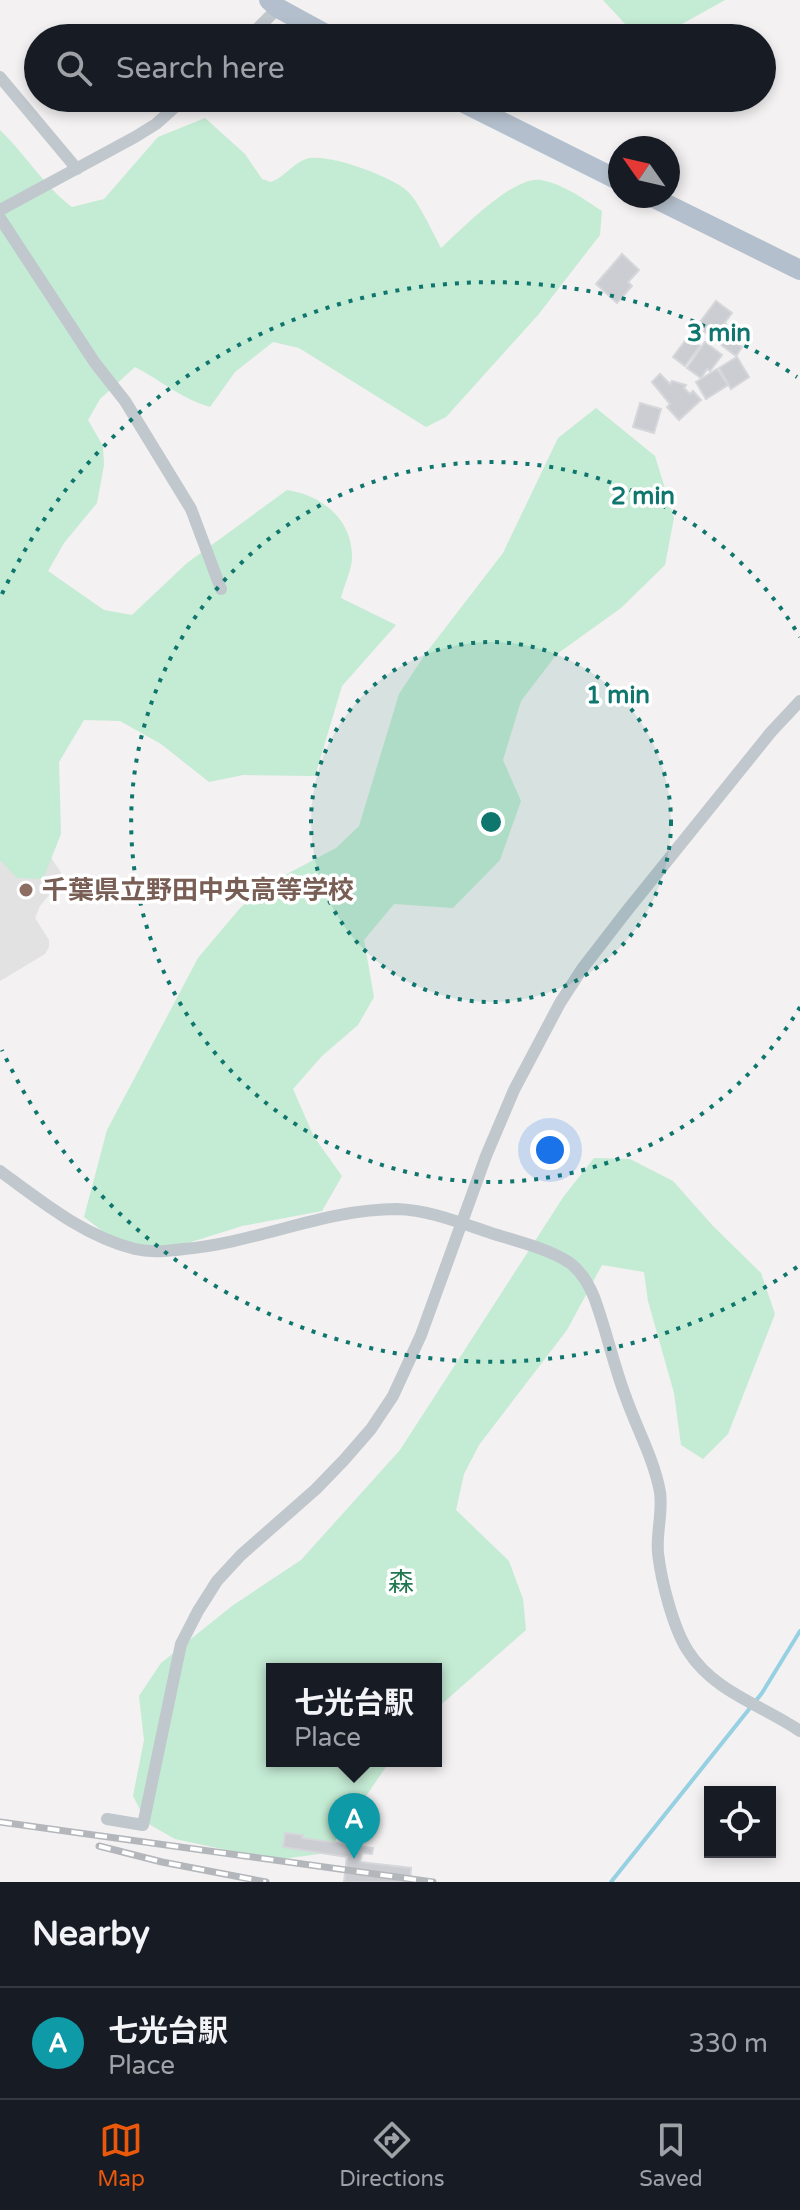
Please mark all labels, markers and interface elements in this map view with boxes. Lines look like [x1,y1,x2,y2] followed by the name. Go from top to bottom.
[24,24,776,112] search box
[52,46,96,90] icon: search
[116,50,285,87] text: Search here
[608,136,680,208] north arrow
[687,319,751,348] text: 3 min
[611,482,675,511] text: 2 min
[586,681,650,710] text: 1 min
[477,808,505,836] centre of rings
[42,875,354,906] place label: 千葉県立野田中央高等学校
[17,881,35,899] marker: 千葉県立野田中央高等学校
[530,1130,570,1170] your location
[388,1567,414,1598] park label: 森
[266,1663,442,1767] popup
[294,1685,414,1722] text: 七光台駅
[294,1722,361,1753] text: Place
[704,1786,776,1858] map controls
[704,1786,776,1858] button: locate
[328,1793,380,1859] pin: A
[32,1914,150,1955] text: Nearby
[108,2013,228,2050] text: 七光台駅
[48,2028,68,2059] text: A
[688,2028,768,2059] text: 330 m
[108,2050,175,2081] text: Place
[97,2118,145,2192] tab: Map
[339,2118,445,2192] tab: Directions
[639,2118,703,2192] tab: Saved

